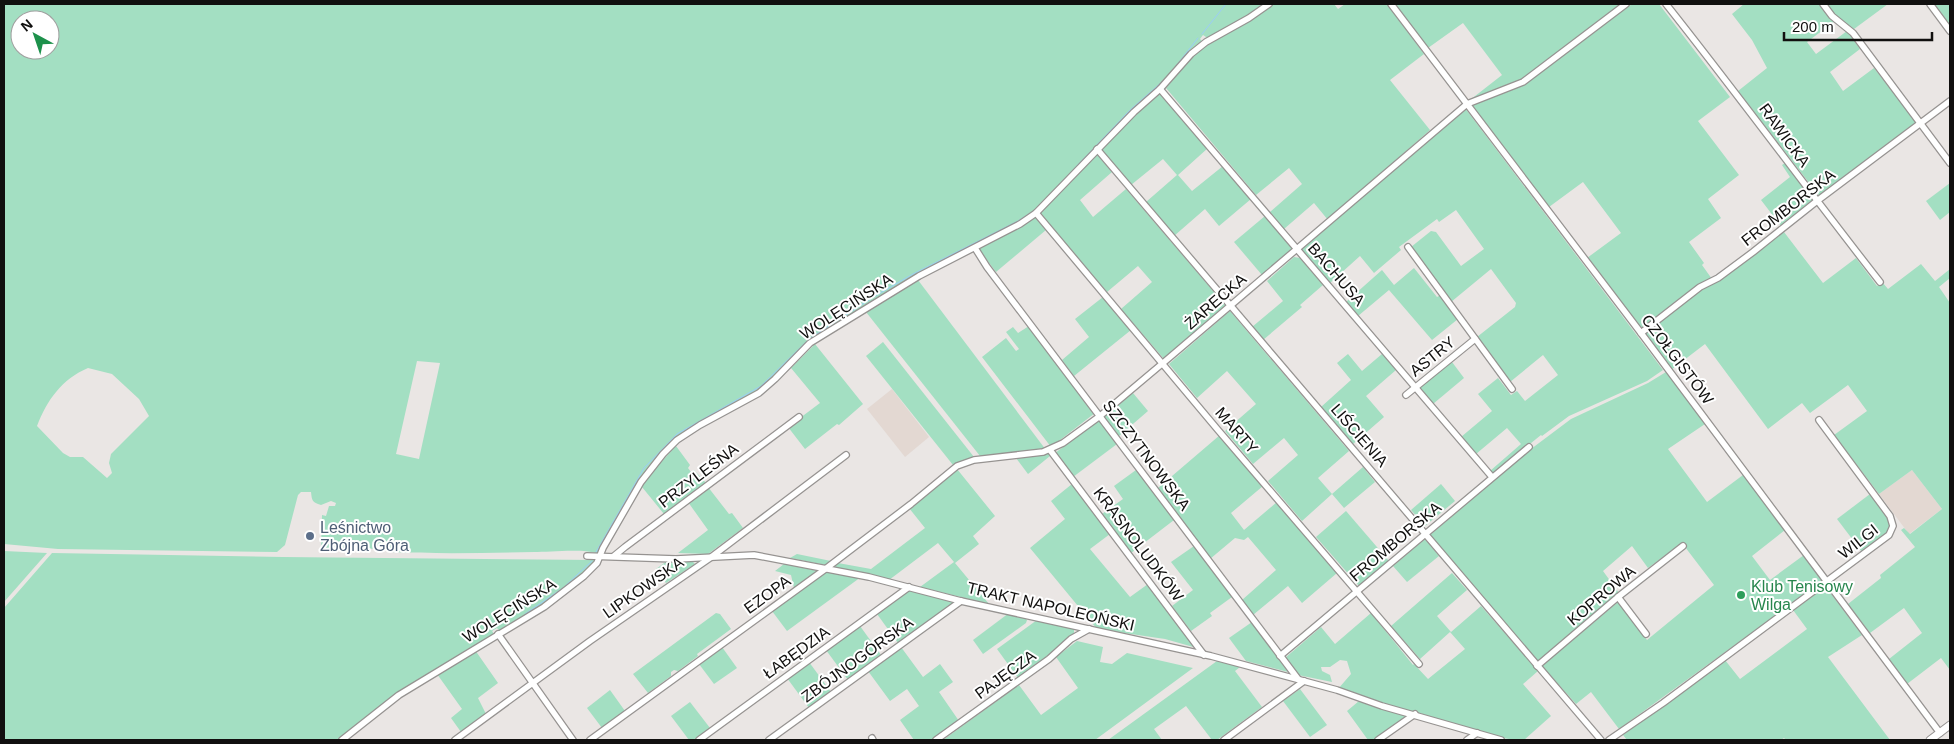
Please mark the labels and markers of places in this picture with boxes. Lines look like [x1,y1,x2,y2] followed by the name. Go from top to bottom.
[320,519,409,554] place label: Leśnictwo Zbójna Góra
[304,530,316,542] marker: Leśnictwo Zbójna Góra
[1751,578,1853,613] place label: Klub Tenisowy Wilga
[1735,589,1747,601] marker: Klub Tenisowy Wilga

